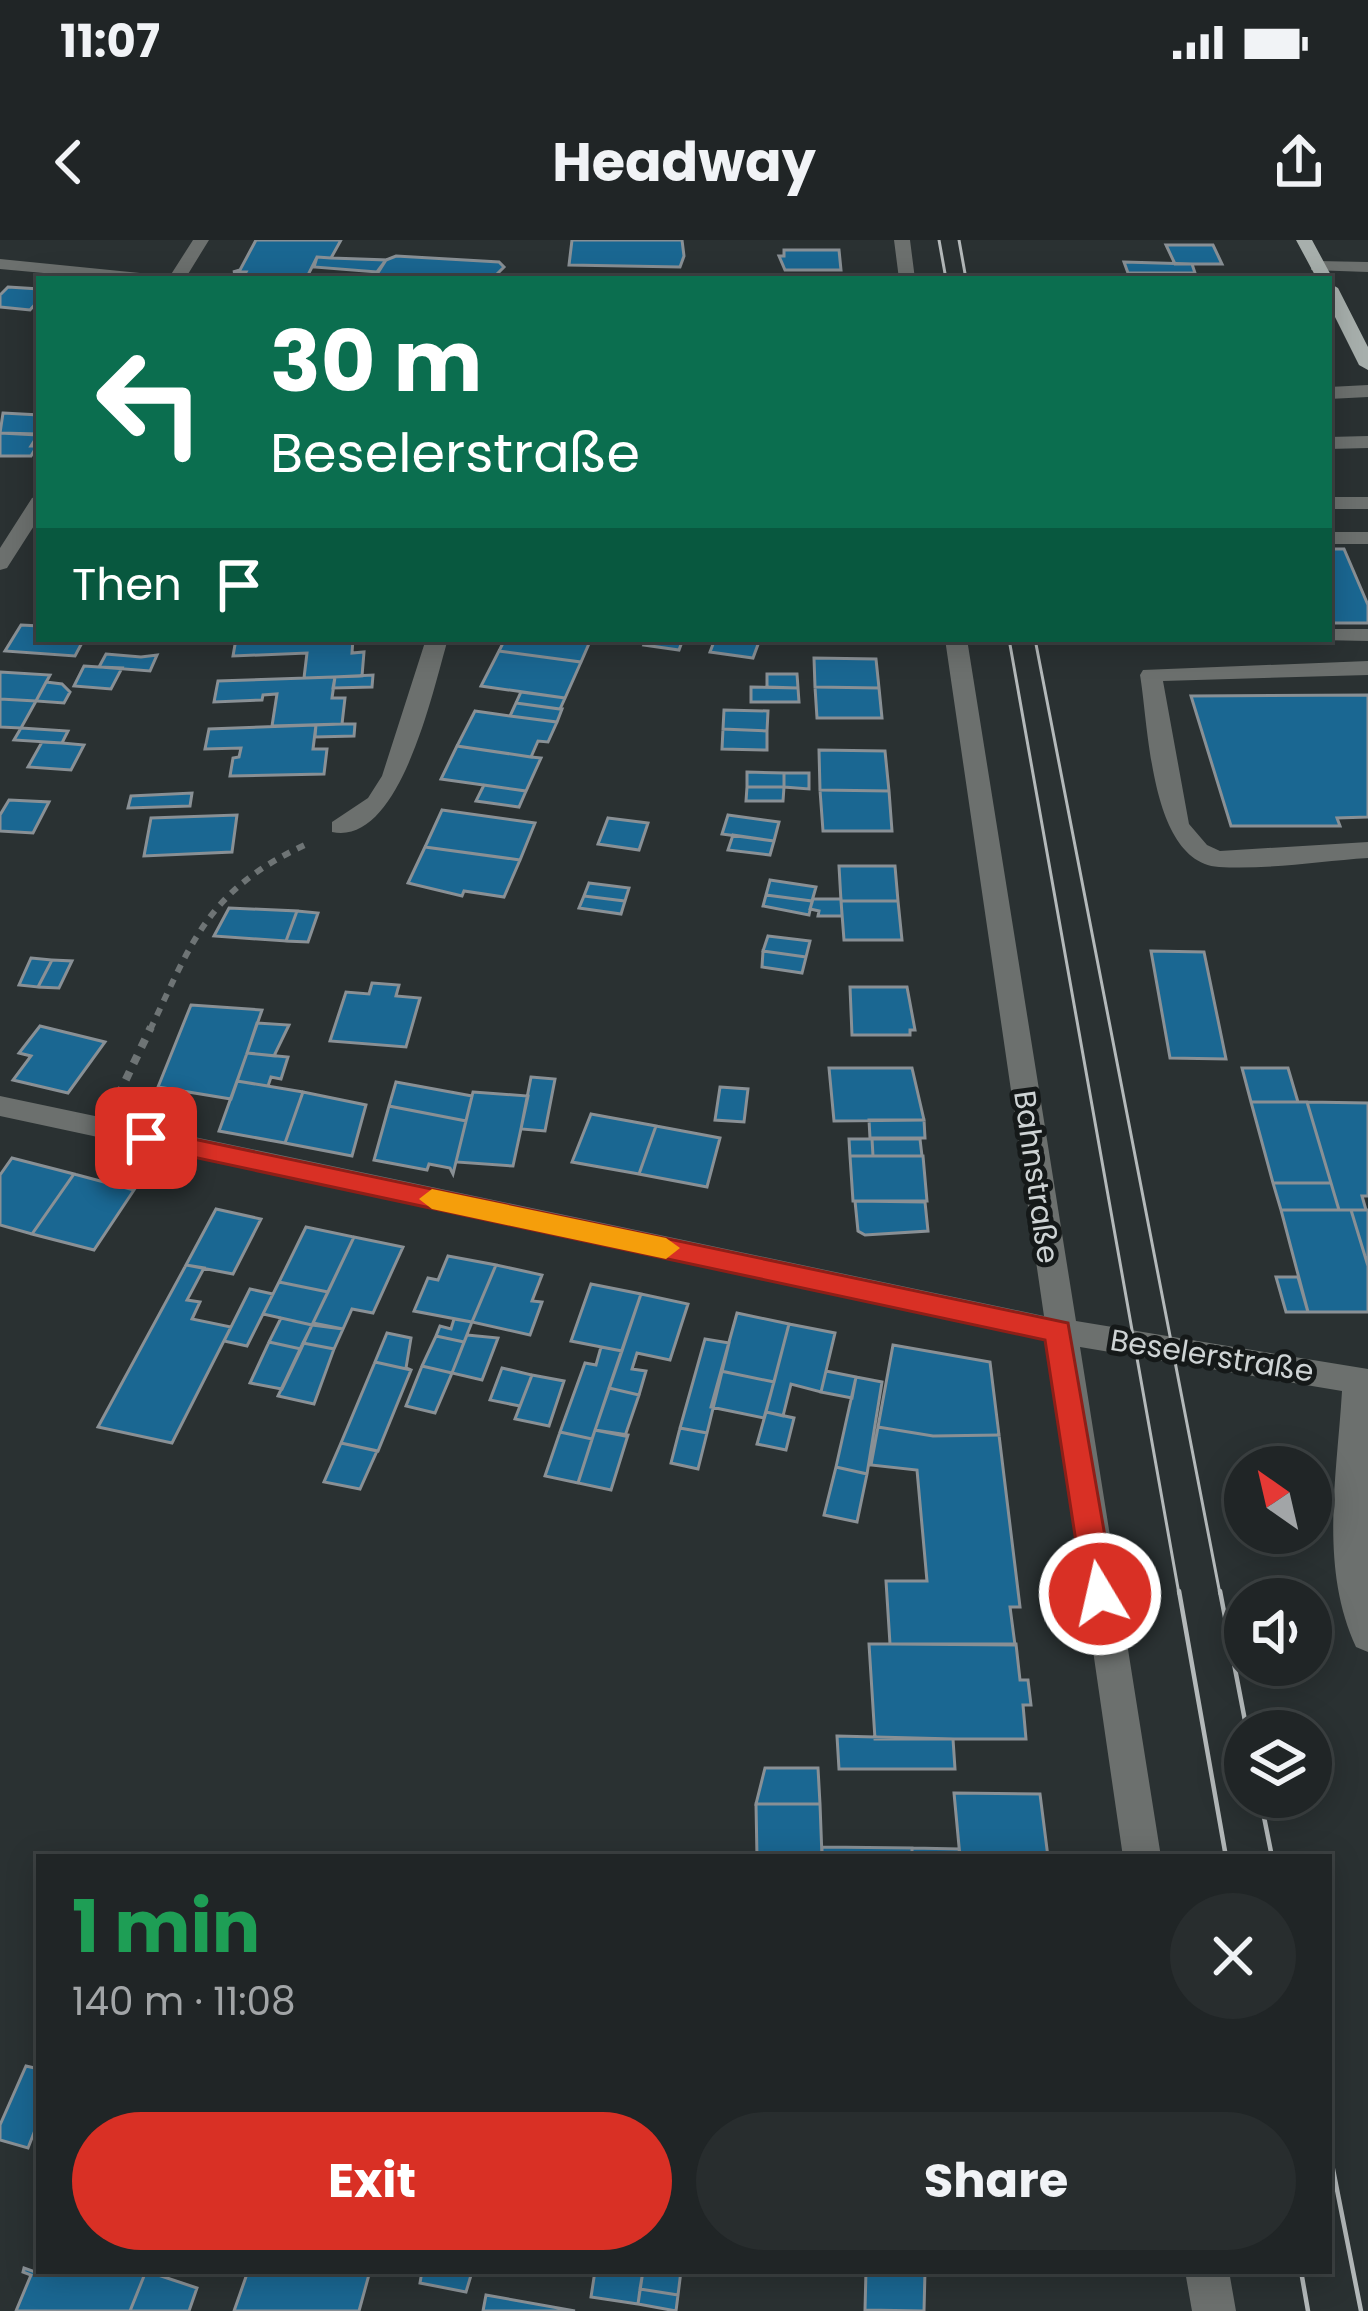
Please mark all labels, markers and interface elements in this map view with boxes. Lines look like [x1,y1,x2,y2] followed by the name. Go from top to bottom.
[60,10,160,73] text: 11:07
[552,124,816,200] text: Headway
[36,129,102,195] icon: back
[1266,129,1332,195] icon: share
[270,303,482,420] text: 30 m
[72,324,228,480] icon: left
[270,415,640,491] text: Beselerstraße
[206,552,272,618] icon: arrive
[72,553,182,616] text: Then
[95,1087,197,1189] pin
[1003,1088,1070,1266] street label: Bahnstraße
[113,1105,179,1171] icon: arrive
[1107,1318,1317,1393] street label: Beselerstraße
[1224,1446,1332,1554] north arrow
[1224,1446,1332,1818] map controls
[1037,1531,1163,1657] position arrow
[1224,1578,1332,1686] button: sound
[1224,1710,1332,1818] button: layers
[72,1876,260,1977] text: 1 min
[1170,1893,1296,2019] button: close
[72,1974,296,2029] text: 140 m · 11:08
[72,2112,672,2250] button: Exit
[696,2112,1296,2250] button: Share

